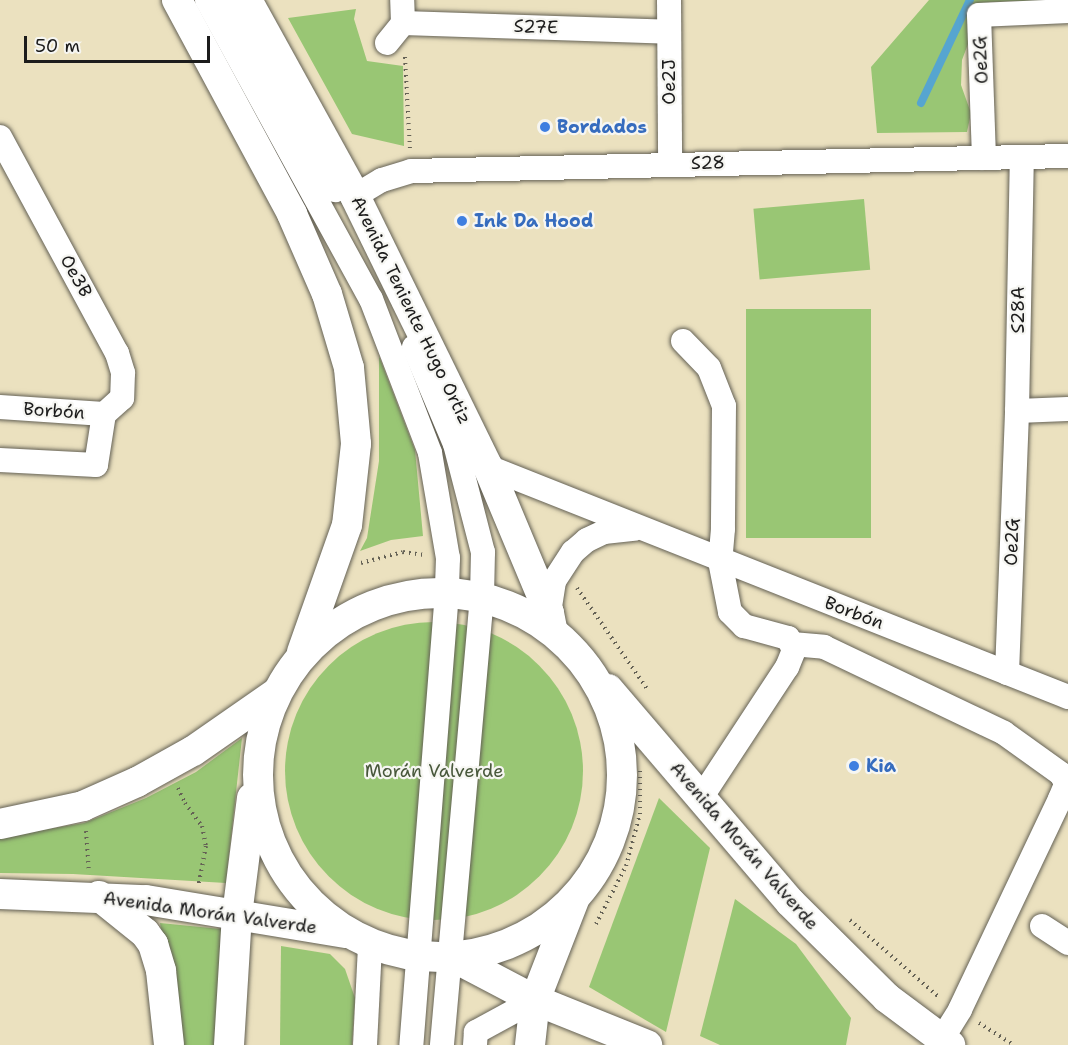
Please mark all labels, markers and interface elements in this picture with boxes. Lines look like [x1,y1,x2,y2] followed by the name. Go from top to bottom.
[513,15,559,39] street label: S27E
[27,24,213,62] scale bar
[35,34,80,58] text: 50 m
[969,36,993,84] street label: Oe2G
[658,59,680,105] street label: Oe2J
[557,116,647,138] place label: Bordados
[538,120,552,134] marker: Bordados
[691,152,725,174] street label: S28
[346,193,476,427] street label: Avenida Teniente Hugo Ortiz
[474,210,593,232] place label: Ink Da Hood
[455,214,469,228] marker: Ink Da Hood
[56,251,96,301] street label: Oe3B
[1007,286,1029,334] street label: S28A
[23,398,85,424] street label: Borbón
[1000,518,1024,566] street label: Oe2G
[821,592,887,634] street label: Borbón
[866,755,896,777] place label: Kia
[665,758,823,934] street label: Avenida Morán Valverde
[847,759,861,773] marker: Kia
[365,760,503,782] park label: Morán Valverde
[102,887,318,939] street label: Avenida Morán Valverde

